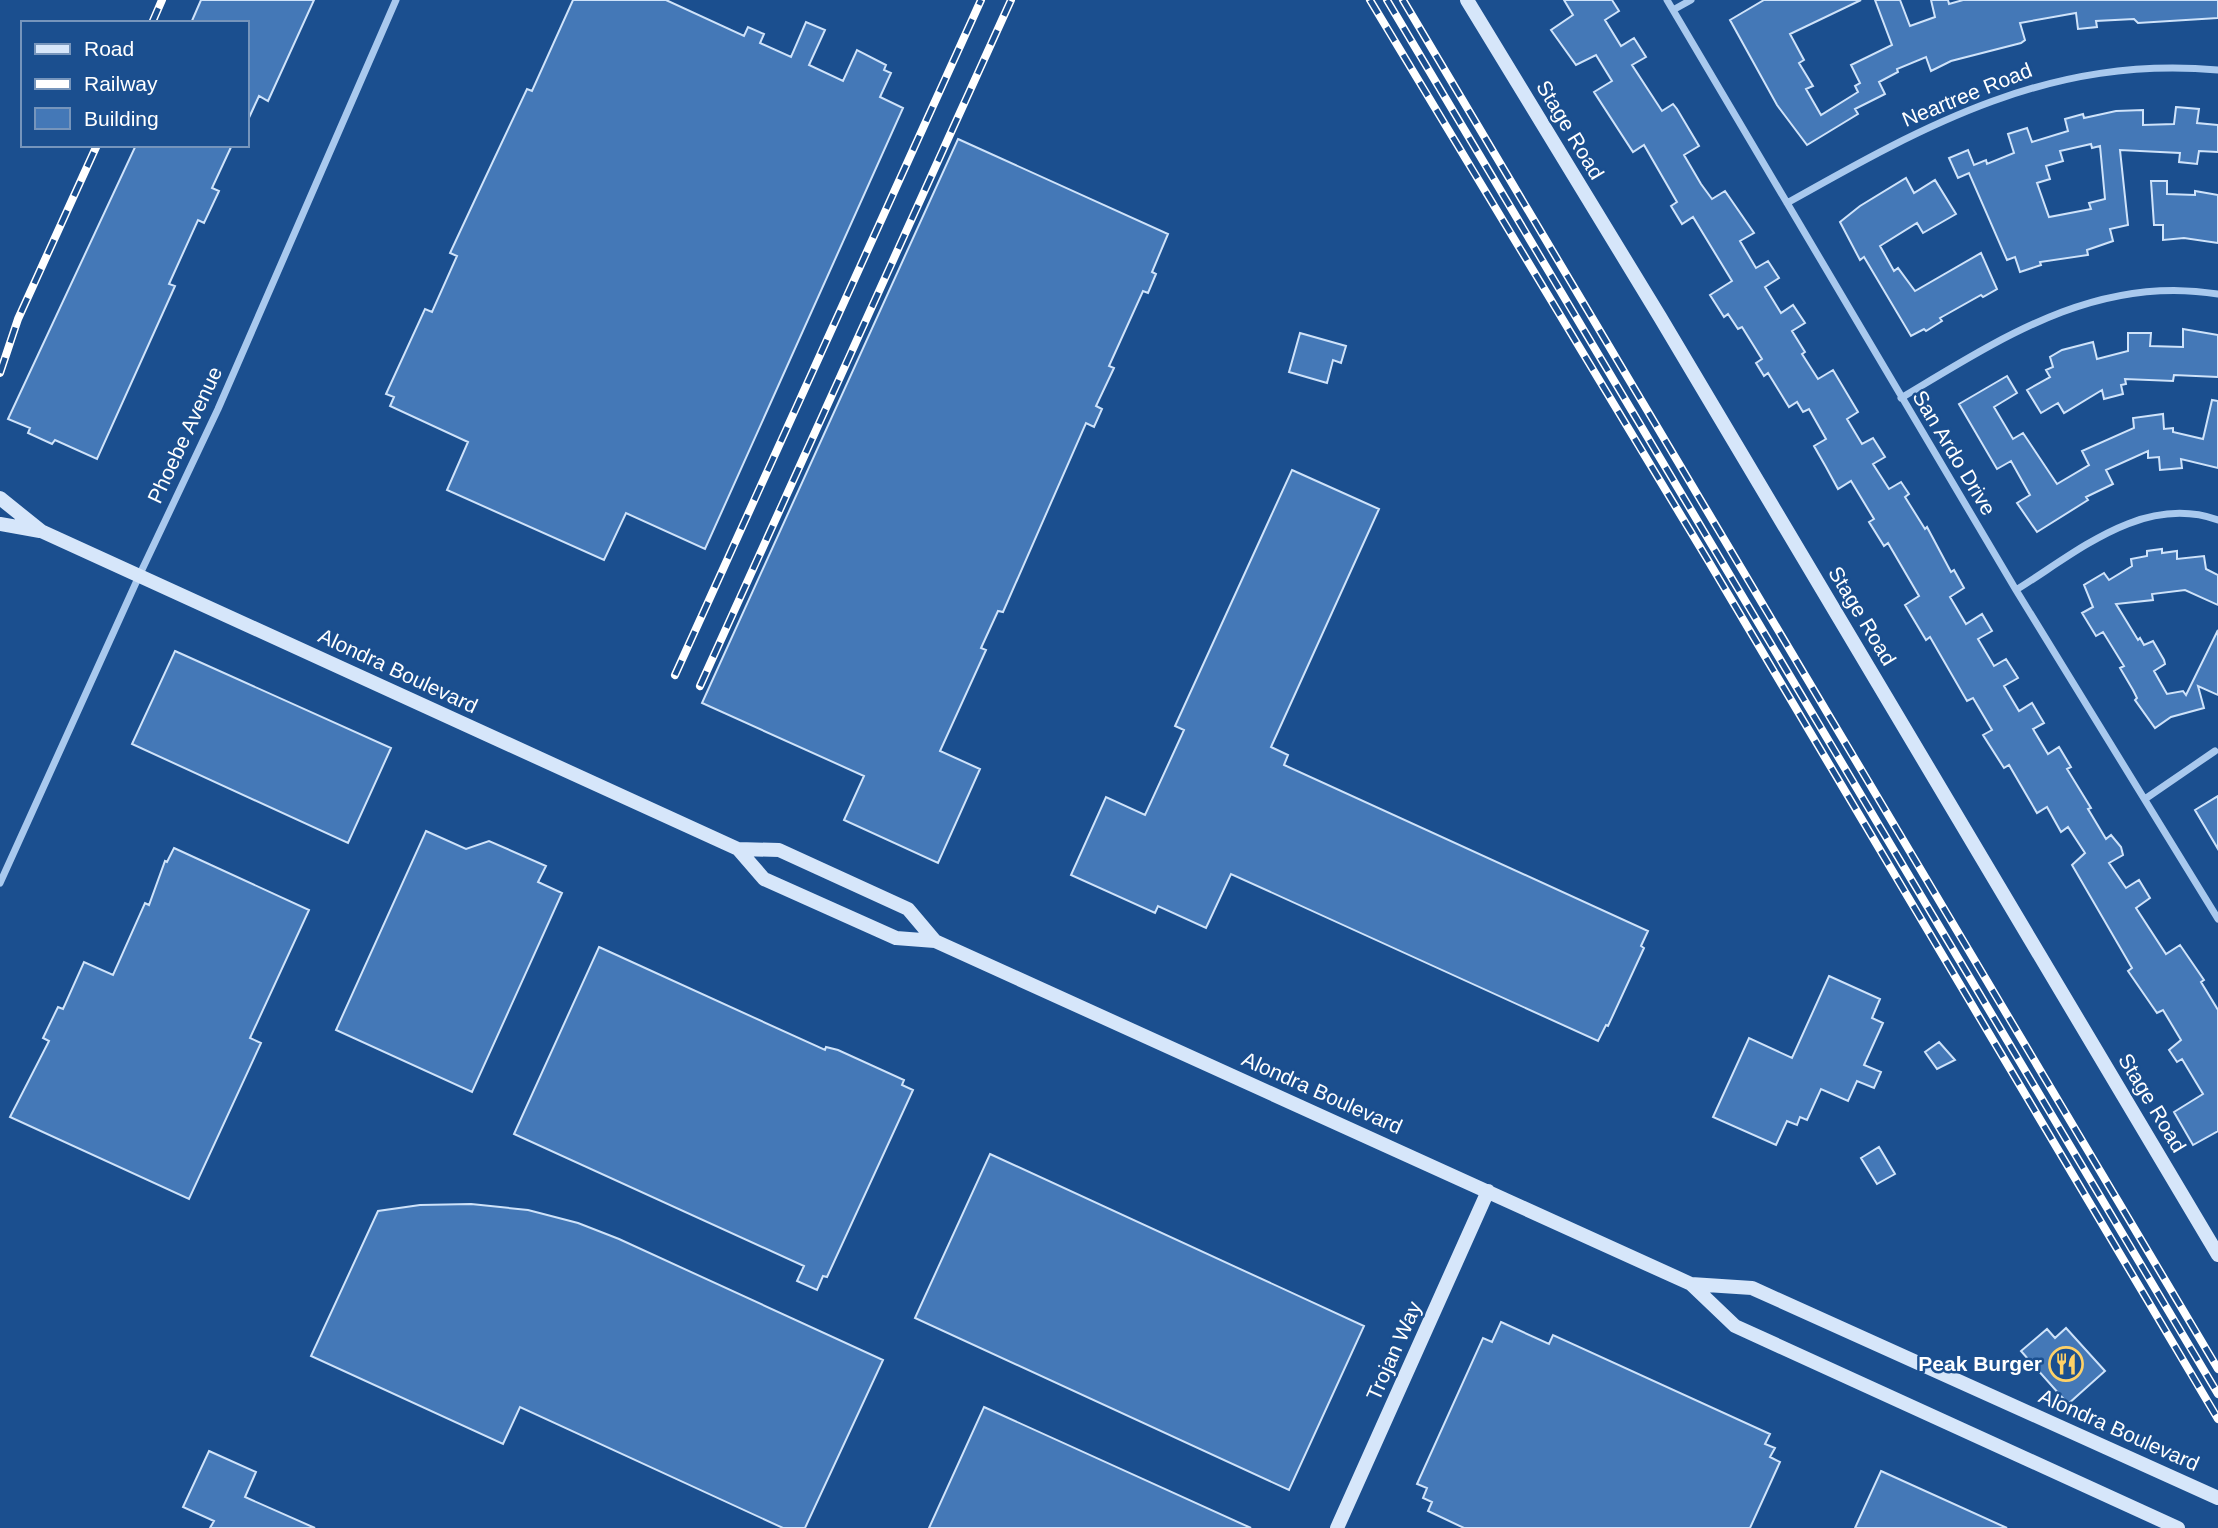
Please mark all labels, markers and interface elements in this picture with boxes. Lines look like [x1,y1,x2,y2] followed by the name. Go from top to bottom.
[21,21,248,147] legend
[84,37,134,60] text: Road
[1899,58,2035,131] street label: Neartree Road
[84,72,158,95] text: Railway
[1532,76,1609,183] street label: Stage Road
[84,107,159,130] text: Building
[143,363,226,507] street label: Phoebe Avenue
[1908,386,2001,519] street label: San Ardo Drive
[1824,562,1901,669] street label: Stage Road
[315,624,481,717] street label: Alondra Boulevard
[1239,1047,1406,1138] street label: Alondra Boulevard
[2114,1049,2191,1156] street label: Stage Road
[1362,1297,1426,1404] street label: Trojan Way
[2047,1345,2085,1383] restaurant icon: Peak Burger
[1918,1352,2042,1375] place label: Peak Burger
[2036,1384,2203,1475] street label: Alondra Boulevard

